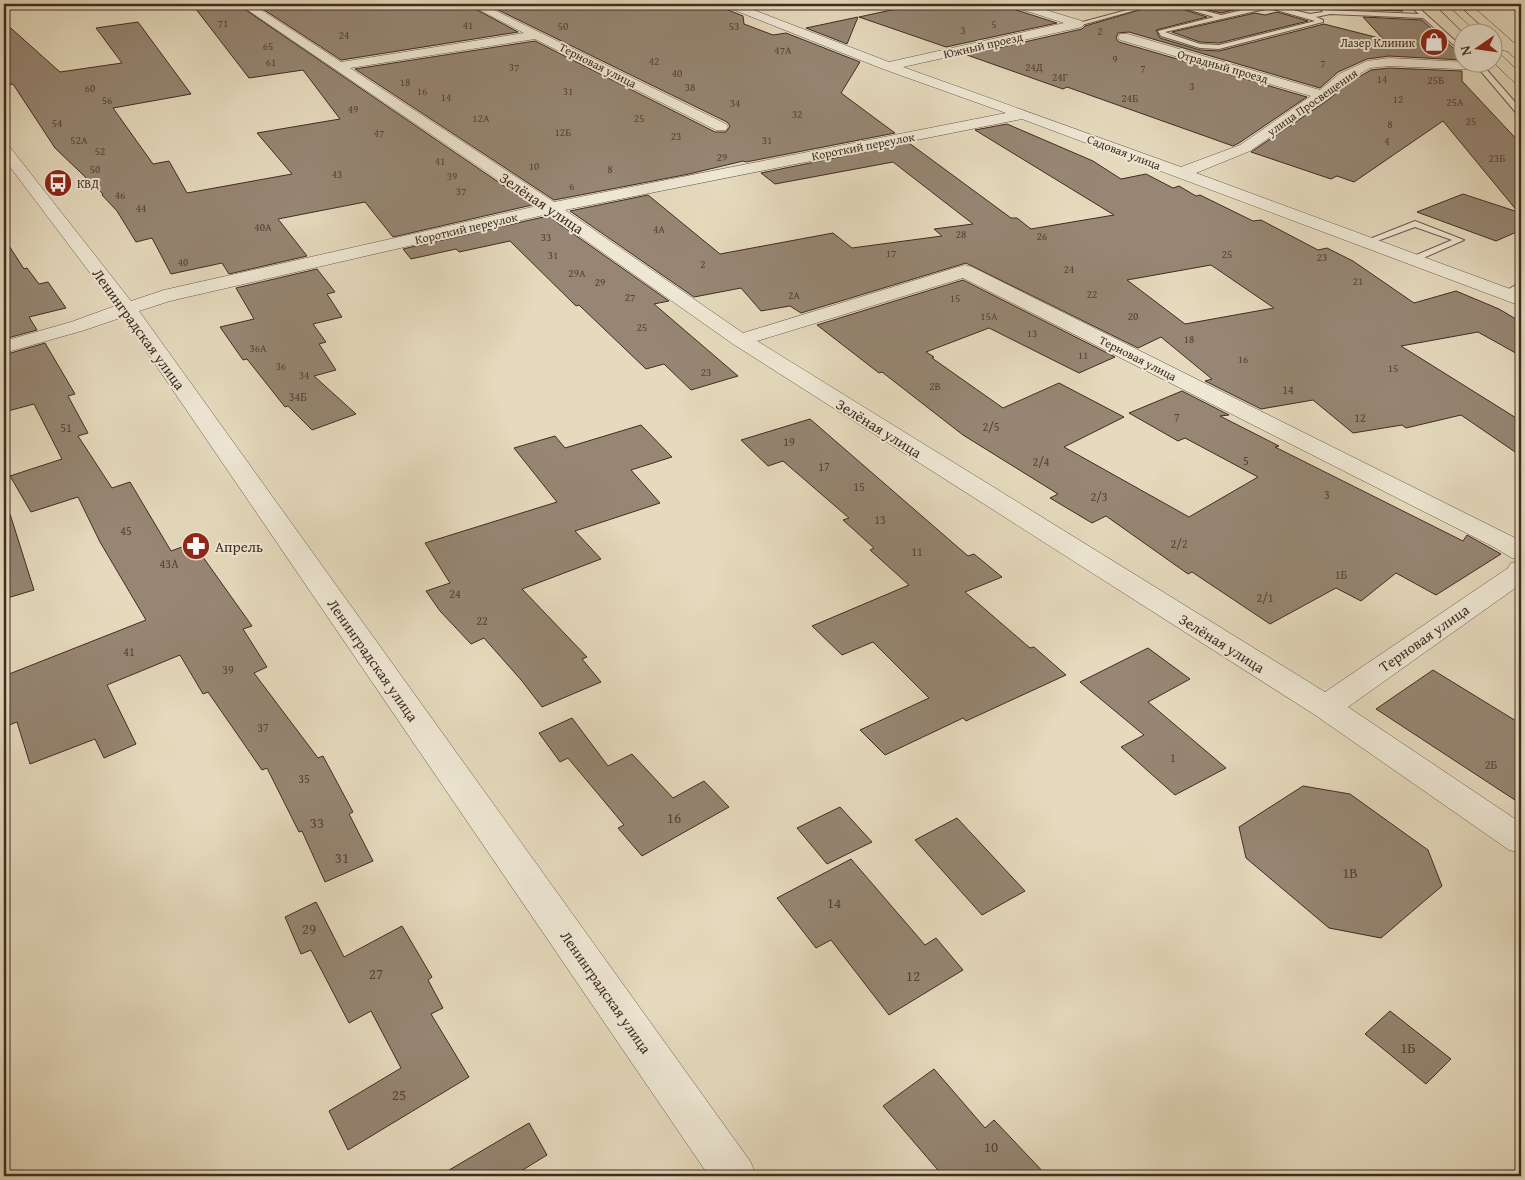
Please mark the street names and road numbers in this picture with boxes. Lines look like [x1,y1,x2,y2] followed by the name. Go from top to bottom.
[942,28,1025,62] street label: Южный проезд
[556,38,640,92] street label: Терновая улица
[1176,45,1271,87] street label: Отрадный проезд
[1262,64,1361,140] street label: улица Просвещения
[810,128,917,164] street label: Короткий переулок
[1085,130,1164,174] street label: Садовая улица
[496,167,589,239] street label: Зелёная улица
[413,208,520,248] street label: Короткий переулок
[88,264,191,395] street label: Ленинградская улица
[1096,331,1180,385] street label: Терновая улица
[832,393,927,463] street label: Зелёная улица
[323,594,424,726] street label: Ленинградская улица
[1375,599,1474,677] street label: Терновая улица
[1175,608,1270,678] street label: Зелёная улица
[556,926,657,1058] street label: Ленинградская улица

